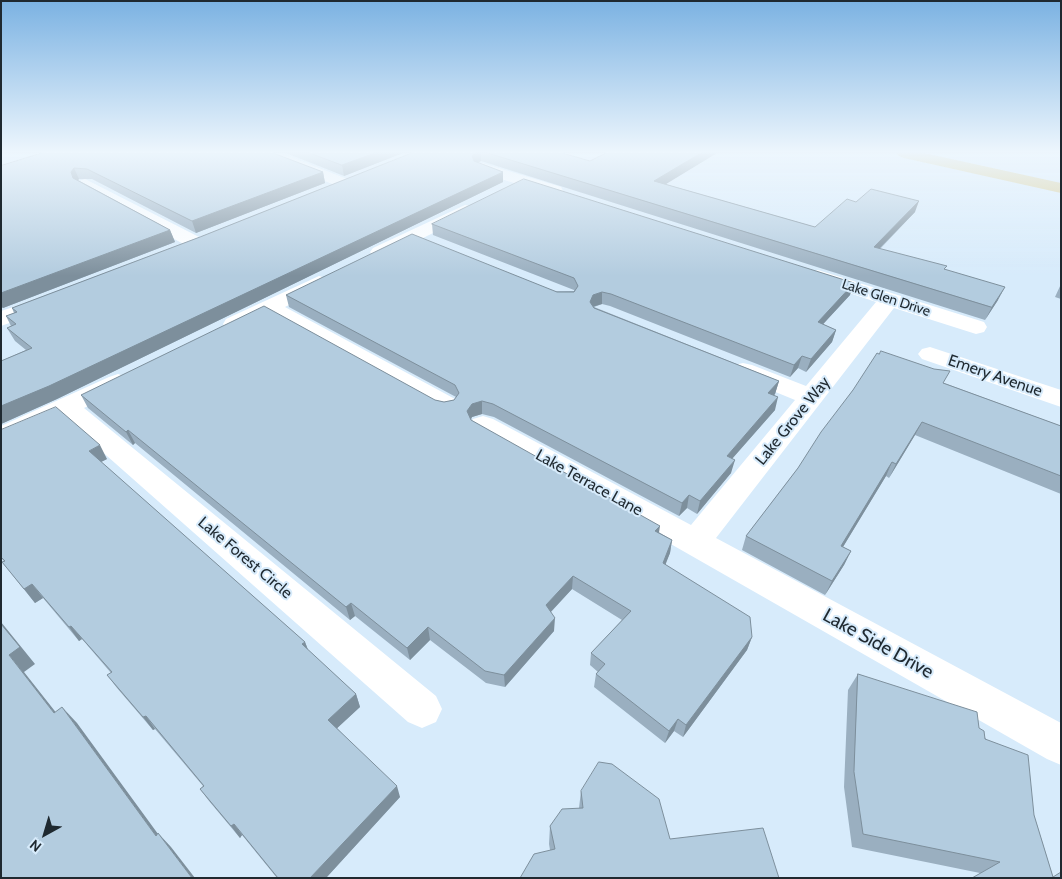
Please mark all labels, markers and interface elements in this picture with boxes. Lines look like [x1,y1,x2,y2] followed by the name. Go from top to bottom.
[840,276,932,320] street label: Lake Glen Drive
[945,351,1045,401] street label: Emery Avenue
[752,373,834,469] street label: Lake Grove Way
[532,446,646,520] street label: Lake Terrace Lane
[194,513,296,603] street label: Lake Forest Circle
[819,604,937,684] street label: Lake Side Drive
[20,809,70,859] north arrow
[26,836,45,856] text: N

